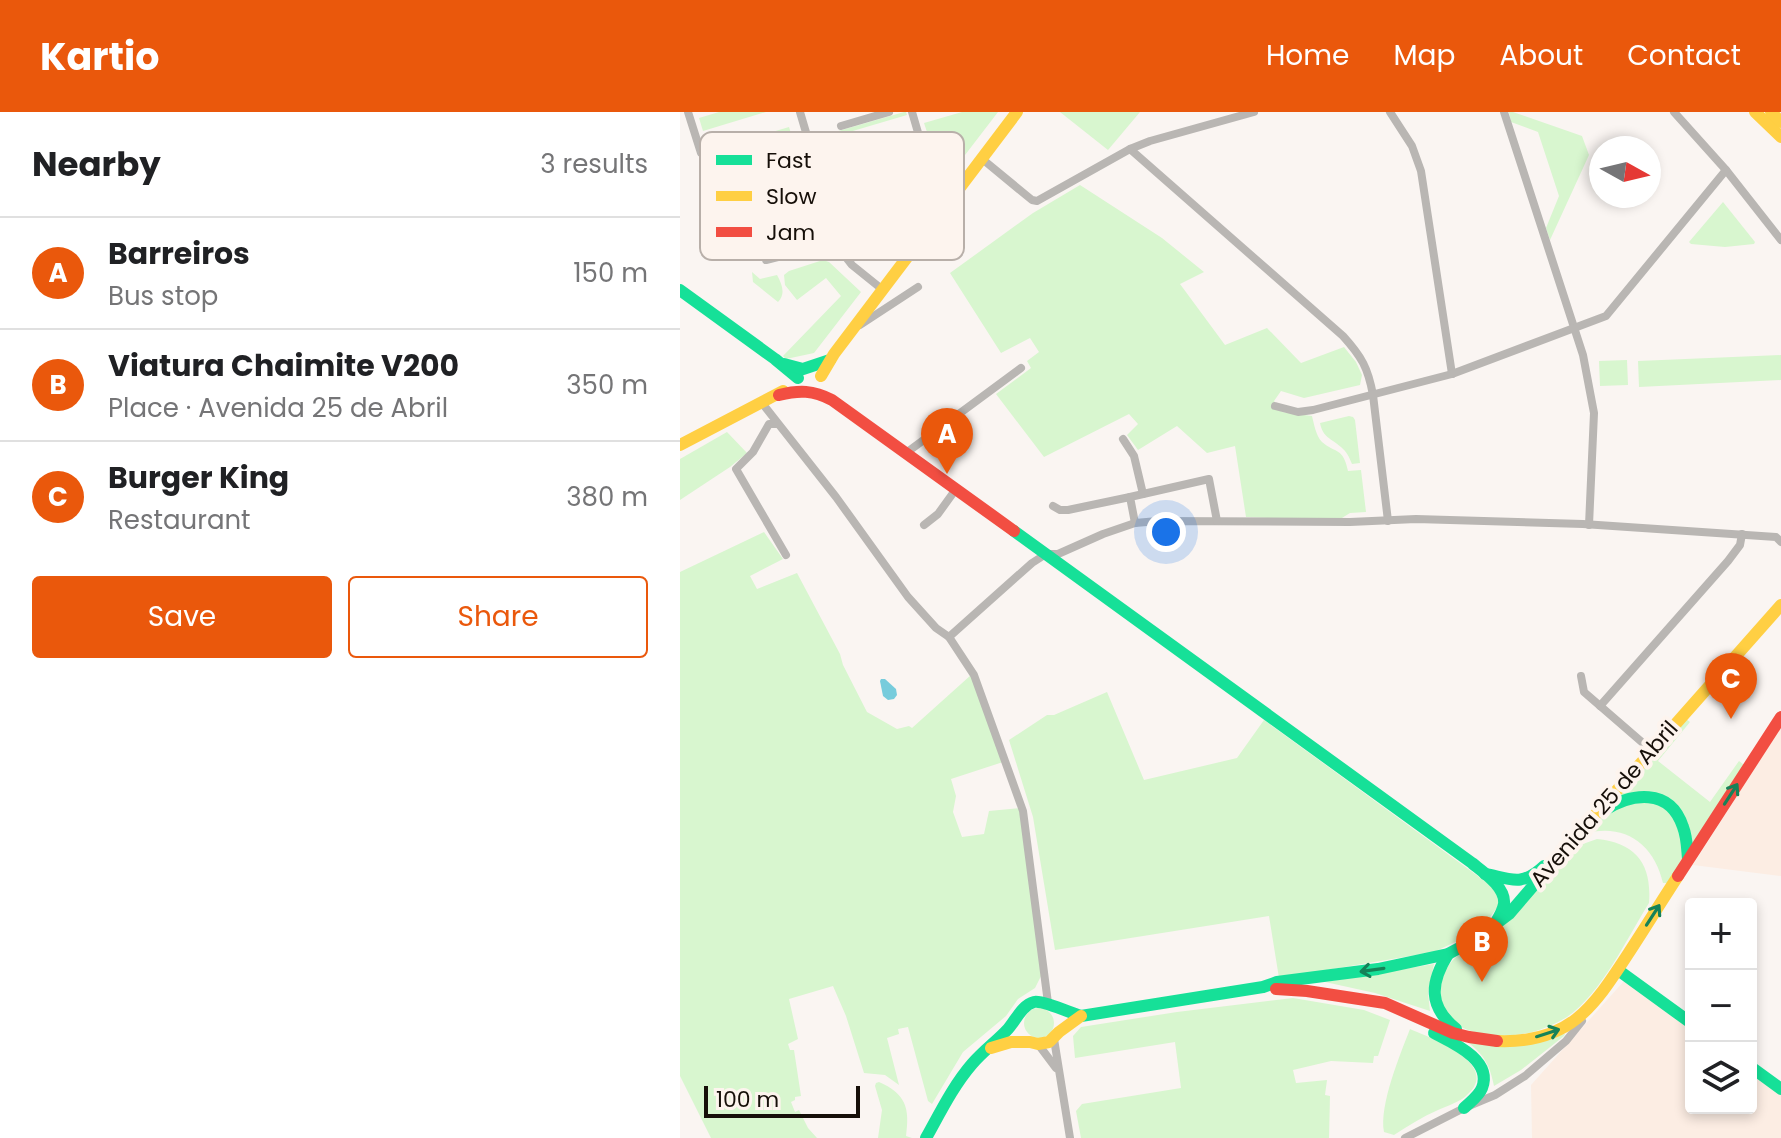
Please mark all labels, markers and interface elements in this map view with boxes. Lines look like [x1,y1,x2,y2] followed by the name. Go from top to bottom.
[40,30,159,83] text: Kartio
[1266,36,1349,75] text: Home
[1393,36,1455,75] text: Map
[1499,36,1583,75] text: About
[1627,36,1741,75] text: Contact
[700,132,964,260] legend
[1589,136,1661,208] north arrow
[32,140,161,188] text: Nearby
[766,145,811,176] text: Fast
[540,146,648,182] text: 3 results
[766,181,816,212] text: Slow
[766,217,815,248] text: Jam
[108,232,250,275] text: Barreiros
[48,255,68,291] text: A
[573,255,648,291] text: 150 m
[108,278,218,314] text: Bus stop
[108,344,459,387] text: Viatura Chaimite V200
[49,367,67,403] text: B
[566,367,648,403] text: 350 m
[108,390,448,426] text: Place · Avenida 25 de Abril
[921,408,973,474] pin: A
[108,456,289,499] text: Burger King
[48,479,68,515] text: C
[566,479,648,515] text: 380 m
[108,502,251,538] text: Restaurant
[1146,512,1186,552] your location
[32,576,332,658] button: Save
[348,576,648,658] button: Share
[1705,653,1757,719] pin: C
[1523,714,1685,894] street label: Avenida 25 de Abril
[1723,783,1739,806] one-way arrow
[1685,898,1757,1114] map controls
[1685,898,1757,970] button: +
[1645,904,1662,926] one-way arrow
[1456,916,1508,982] pin: B
[1360,963,1385,978] one-way arrow
[1685,970,1757,1042] button: −
[1535,1024,1560,1039] one-way arrow
[1685,1042,1757,1114] button: layers
[704,1082,860,1118] scale bar
[716,1084,779,1115] text: 100 m

